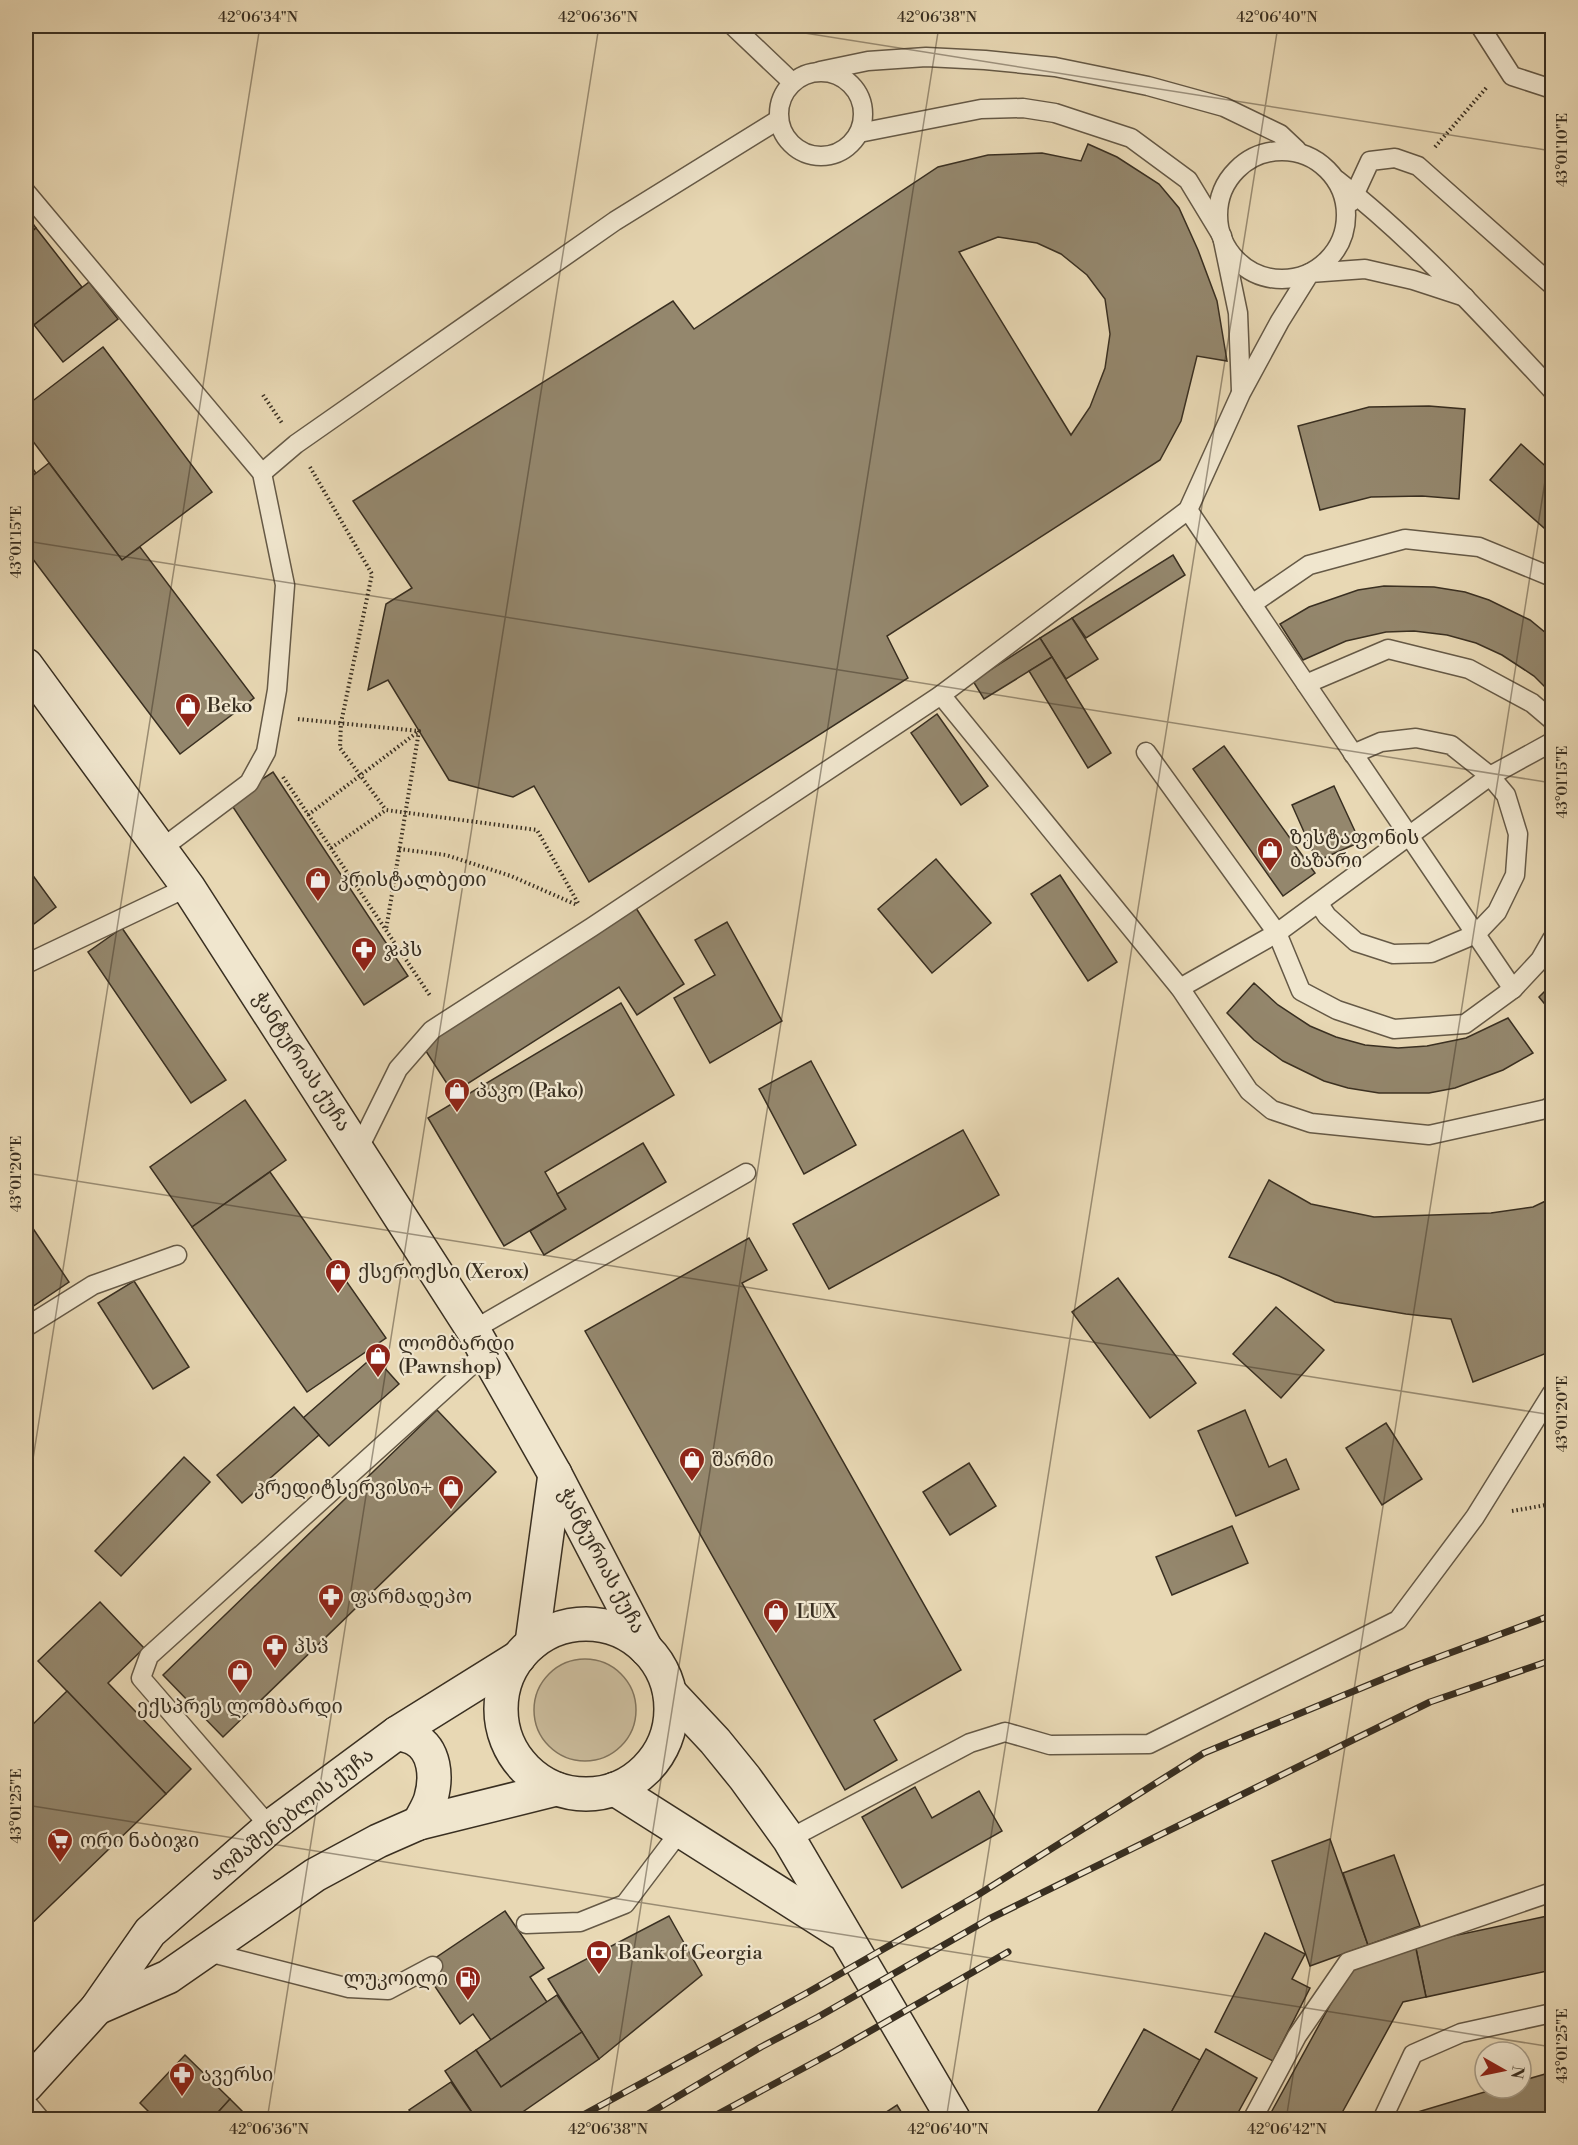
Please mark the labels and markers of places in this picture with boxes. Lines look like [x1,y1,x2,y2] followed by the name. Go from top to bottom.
[173,691,203,729] shop icon: Beko
[206,694,253,719] place label: Beko
[1290,826,1419,874] place label: ზესტაფონის ბაზარი
[1255,835,1285,873] shop icon: ზესტაფონის ბაზარი
[303,865,333,903] shop icon: კრისტალბეთი
[338,868,487,893] place label: კრისტალბეთი
[349,935,379,973] pharmacy icon: ჯპს
[384,938,422,963] place label: ჯპს
[442,1076,472,1114] shop icon: პაკო (Pako)
[476,1079,584,1104] place label: პაკო (Pako)
[323,1257,353,1295] shop icon: ქსეროქსი (Xerox)
[358,1260,530,1285] place label: ქსეროქსი (Xerox)
[398,1332,515,1380] place label: ლომბარდი (Pawnshop)
[363,1341,393,1379] shop icon: ლომბარდი (Pawnshop)
[677,1445,707,1483] shop icon: შარმი
[712,1448,774,1473] place label: შარმი
[436,1473,466,1511] shop icon: კრედიტსერვისი+
[254,1476,432,1501] place label: კრედიტსერვისი+
[316,1582,346,1620] pharmacy icon: ფარმადეპო
[350,1585,472,1610] place label: ფარმადეპო
[761,1597,791,1635] shop icon: LUX
[796,1600,837,1625] place label: LUX
[260,1632,290,1670] pharmacy icon: პსპ
[294,1635,329,1660] place label: პსპ
[225,1657,255,1695] shop icon: ექსპრეს ლომბარდი
[137,1695,343,1720] place label: ექსპრეს ლომბარდი
[45,1826,75,1864] supermarket icon: ორი ნაბიჯი
[80,1829,199,1854] place label: ორი ნაბიჯი
[584,1938,614,1976] bank icon: Bank of Georgia
[617,1941,763,1966] place label: Bank of Georgia
[453,1964,483,2002] fuel station icon: ლუკოილი
[343,1967,448,1992] place label: ლუკოილი
[167,2060,197,2098] pharmacy icon: ავერსი
[201,2063,273,2088] place label: ავერსი

